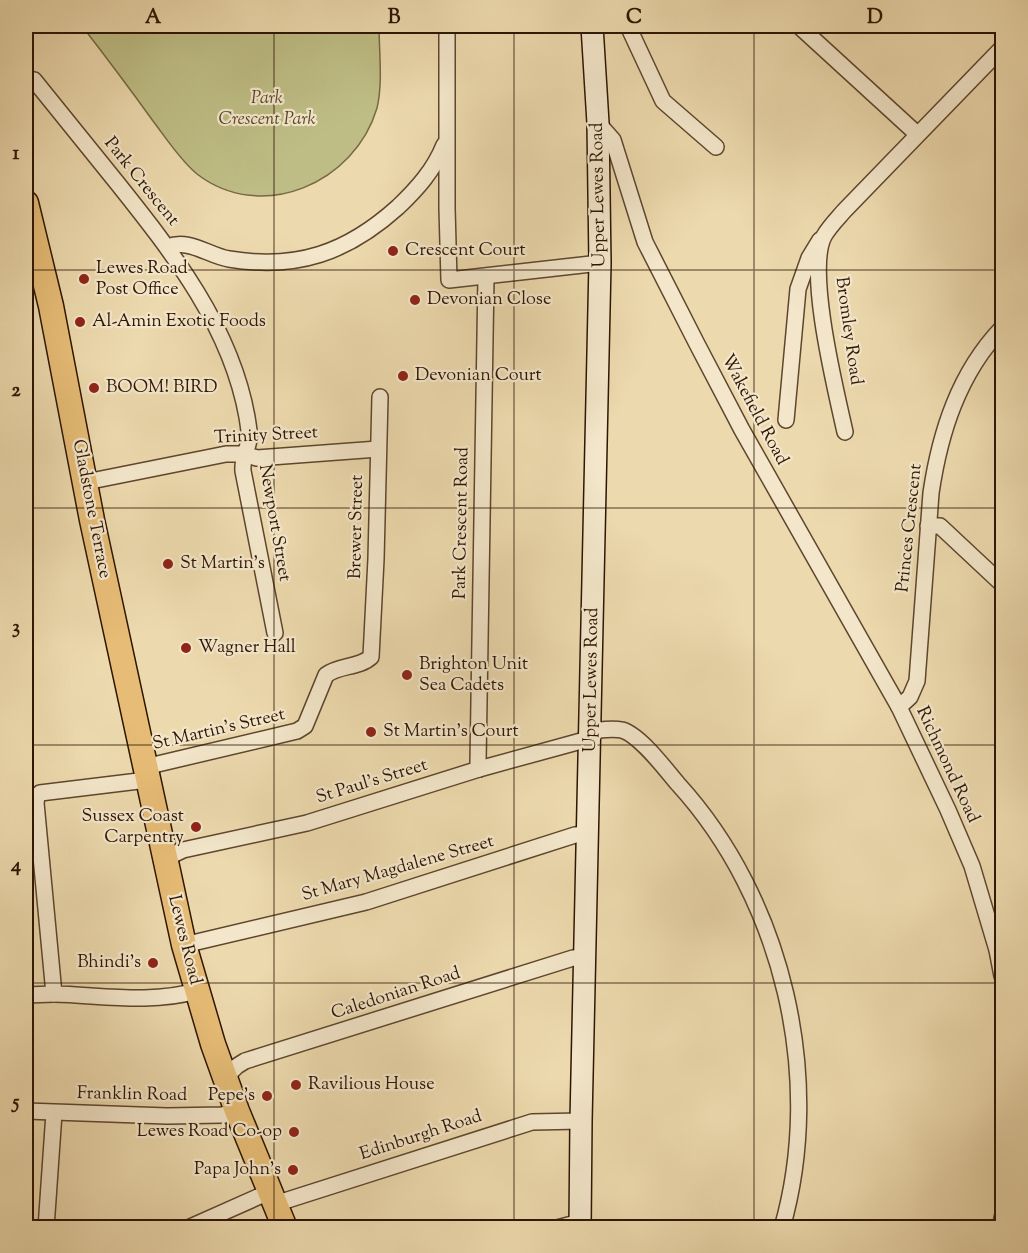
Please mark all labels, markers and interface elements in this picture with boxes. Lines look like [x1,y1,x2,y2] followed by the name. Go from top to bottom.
[145,4,162,33] text: A
[388,4,401,33] text: B
[626,4,642,33] text: C
[867,4,883,33] text: D
[218,86,316,133] park label: Park Crescent Park
[585,122,613,268] street label: Upper Lewes Road
[97,132,185,232] street label: Park Crescent
[13,140,20,169] text: 1
[405,238,526,264] place label: Crescent Court
[386,244,400,258] marker: Crescent Court
[96,256,188,303] place label: Lewes Road Post Office
[77,272,91,286] marker: Lewes Road Post Office
[828,275,868,387] street label: Bromley Road
[427,287,551,313] place label: Devonian Close
[408,293,422,307] marker: Devonian Close
[92,309,266,335] place label: Al-Amin Exotic Foods
[73,315,87,329] marker: Al-Amin Exotic Foods
[714,350,794,470] street label: Wakefield Road
[415,363,542,389] place label: Devonian Court
[396,369,410,383] marker: Devonian Court
[106,375,218,401] place label: BOOM! BIRD
[11,377,21,406] text: 2
[87,381,101,395] marker: BOOM! BIRD
[213,420,319,452] street label: Trinity Street
[65,437,117,581] street label: Gladstone Terrace
[448,447,476,599] street label: Park Crescent Road
[251,462,297,584] street label: Newport Street
[890,462,930,594] street label: Princes Crescent
[343,474,371,580] street label: Brewer Street
[180,551,265,577] place label: St Martin's
[161,557,175,571] marker: St Martin's
[578,607,606,753] street label: Upper Lewes Road
[12,614,20,643] text: 3
[198,635,296,661] place label: Wagner Hall
[179,641,193,655] marker: Wagner Hall
[419,652,528,699] place label: Brighton Unit Sea Cadets
[400,668,414,682] marker: Brighton Unit Sea Cadets
[150,702,288,758] street label: St Martin's Street
[909,702,985,828] street label: Richmond Road
[383,719,519,745] place label: St Martin's Court
[364,725,378,739] marker: St Martin's Court
[313,753,431,811] street label: St Paul's Street
[81,804,184,851] place label: Sussex Coast Carpentry
[189,820,203,834] marker: Sussex Coast Carpentry
[299,829,497,909] street label: St Mary Magdalene Street
[10,852,21,881] text: 4
[160,892,208,988] street label: Lewes Road
[77,950,141,976] place label: Bhindi's
[146,956,160,970] marker: Bhindi's
[328,961,464,1027] street label: Caledonian Road
[308,1072,435,1098] place label: Ravilious House
[289,1078,303,1092] marker: Ravilious House
[77,1081,187,1109] street label: Franklin Road
[208,1083,255,1109] place label: Pepe's
[11,1089,20,1118] text: 5
[260,1089,274,1103] marker: Pepe's
[356,1104,486,1168] street label: Edinburgh Road
[137,1119,282,1145] place label: Lewes Road Co-op
[287,1125,301,1139] marker: Lewes Road Co-op
[194,1157,281,1183] place label: Papa John's
[286,1163,300,1177] marker: Papa John's

